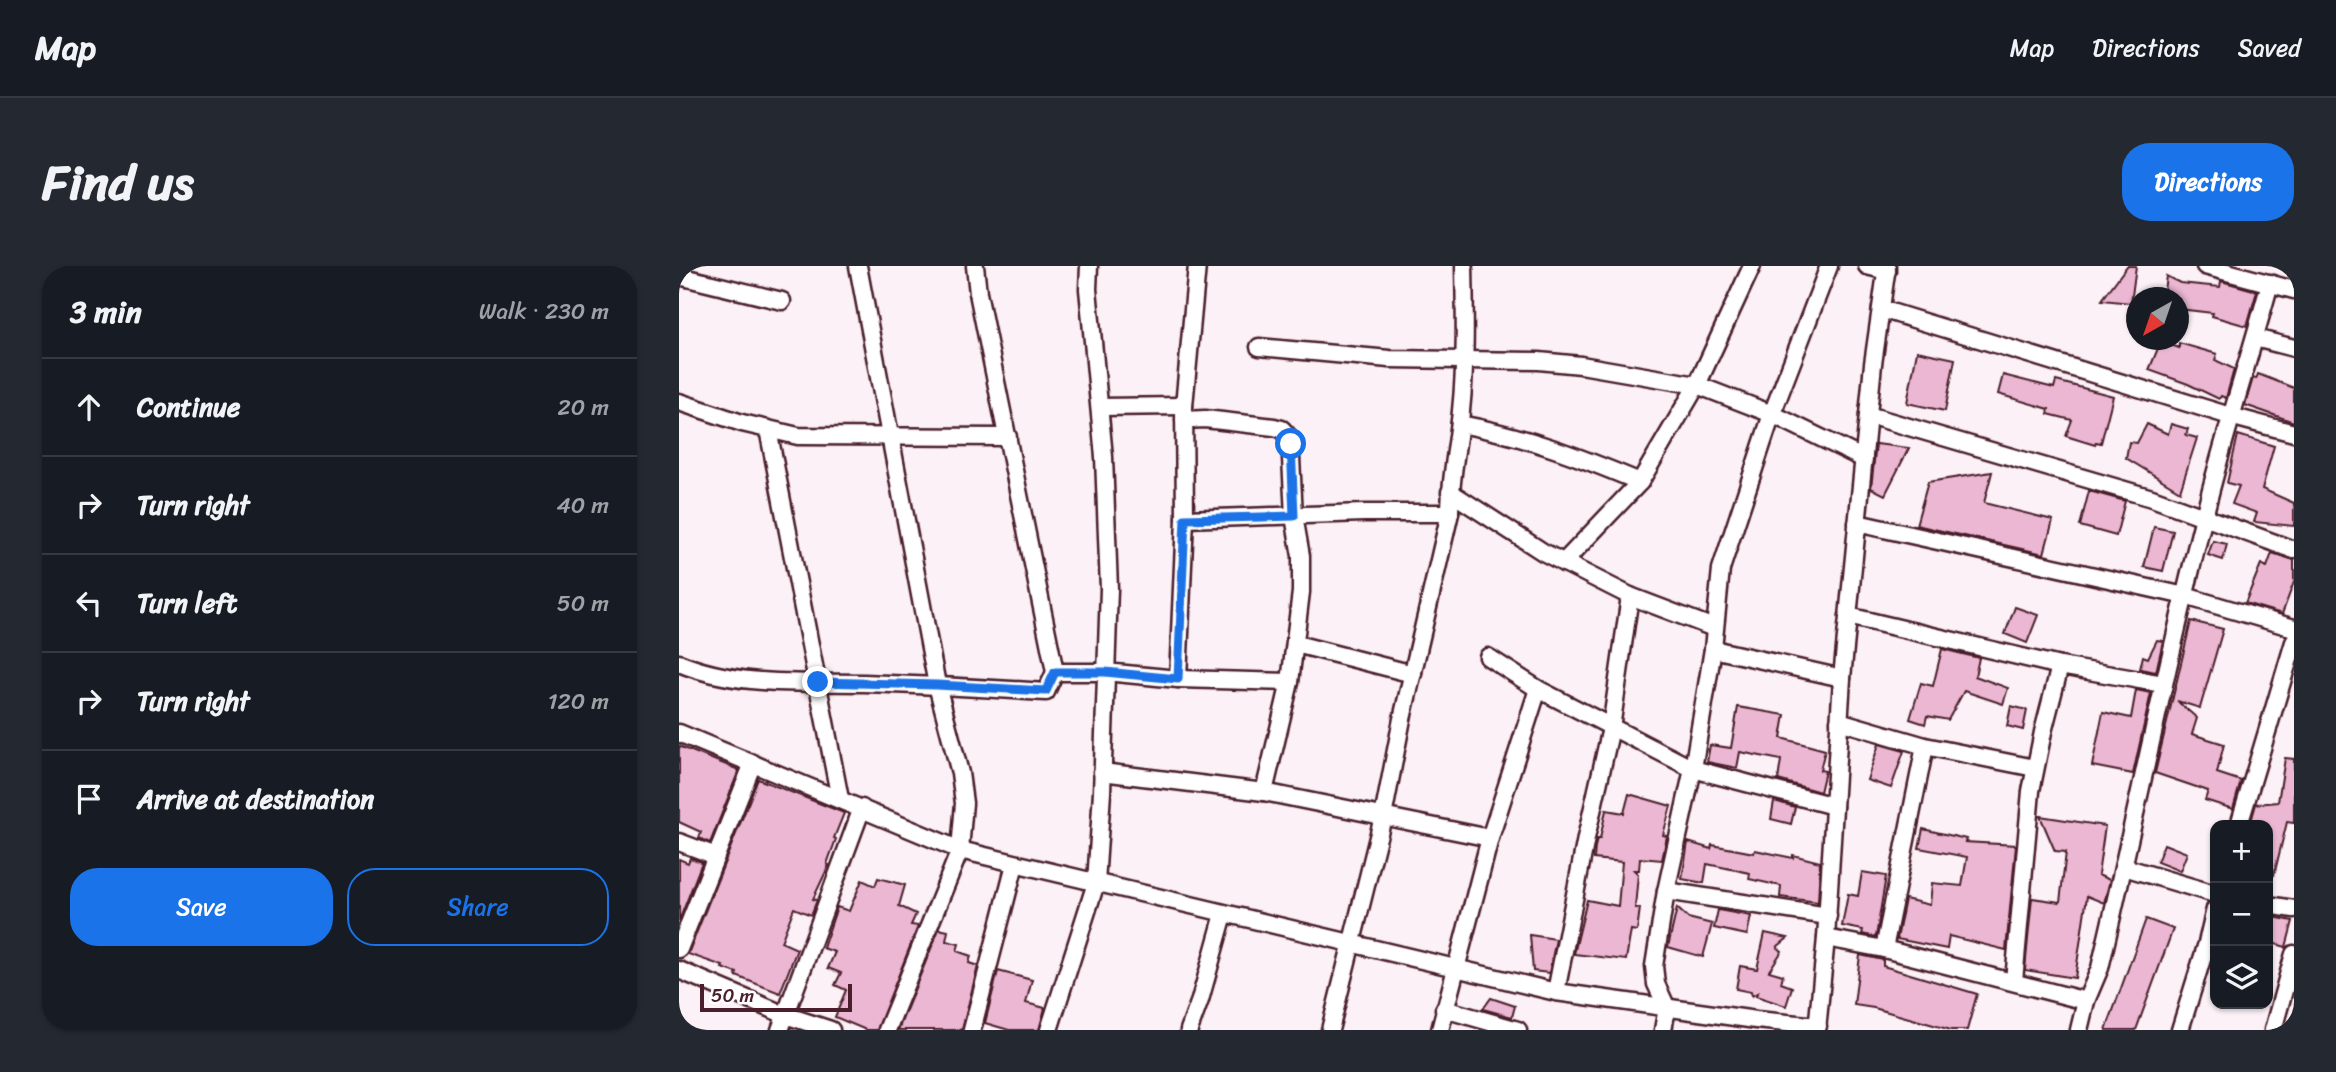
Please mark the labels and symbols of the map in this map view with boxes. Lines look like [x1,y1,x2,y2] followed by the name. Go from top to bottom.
[2126,287,2189,350] north arrow
[1275,428,1306,459] route start
[802,666,833,697] route end
[700,981,852,1013] scale bar

